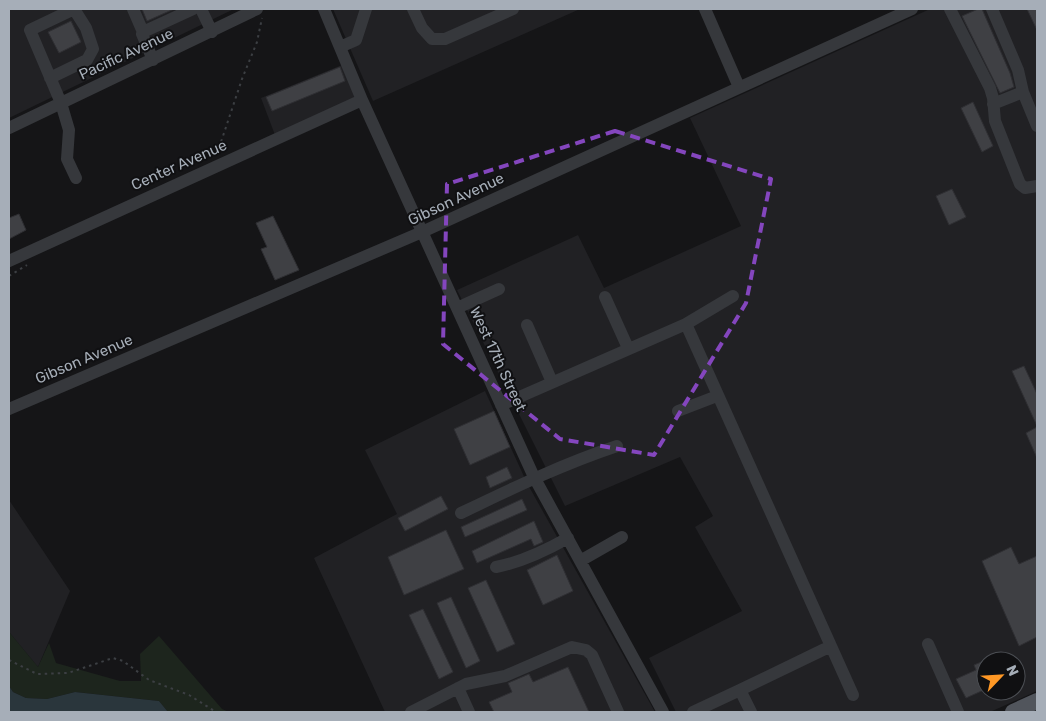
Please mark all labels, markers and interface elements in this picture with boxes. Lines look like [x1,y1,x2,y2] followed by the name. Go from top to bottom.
[76,24,176,84] street label: Pacific Avenue
[128,136,230,194] street label: Center Avenue
[405,169,507,229] street label: Gibson Avenue
[466,304,530,414] street label: West 17th Street
[33,330,135,388] street label: Gibson Avenue
[976,651,1026,701] north arrow
[1002,663,1022,679] text: N

